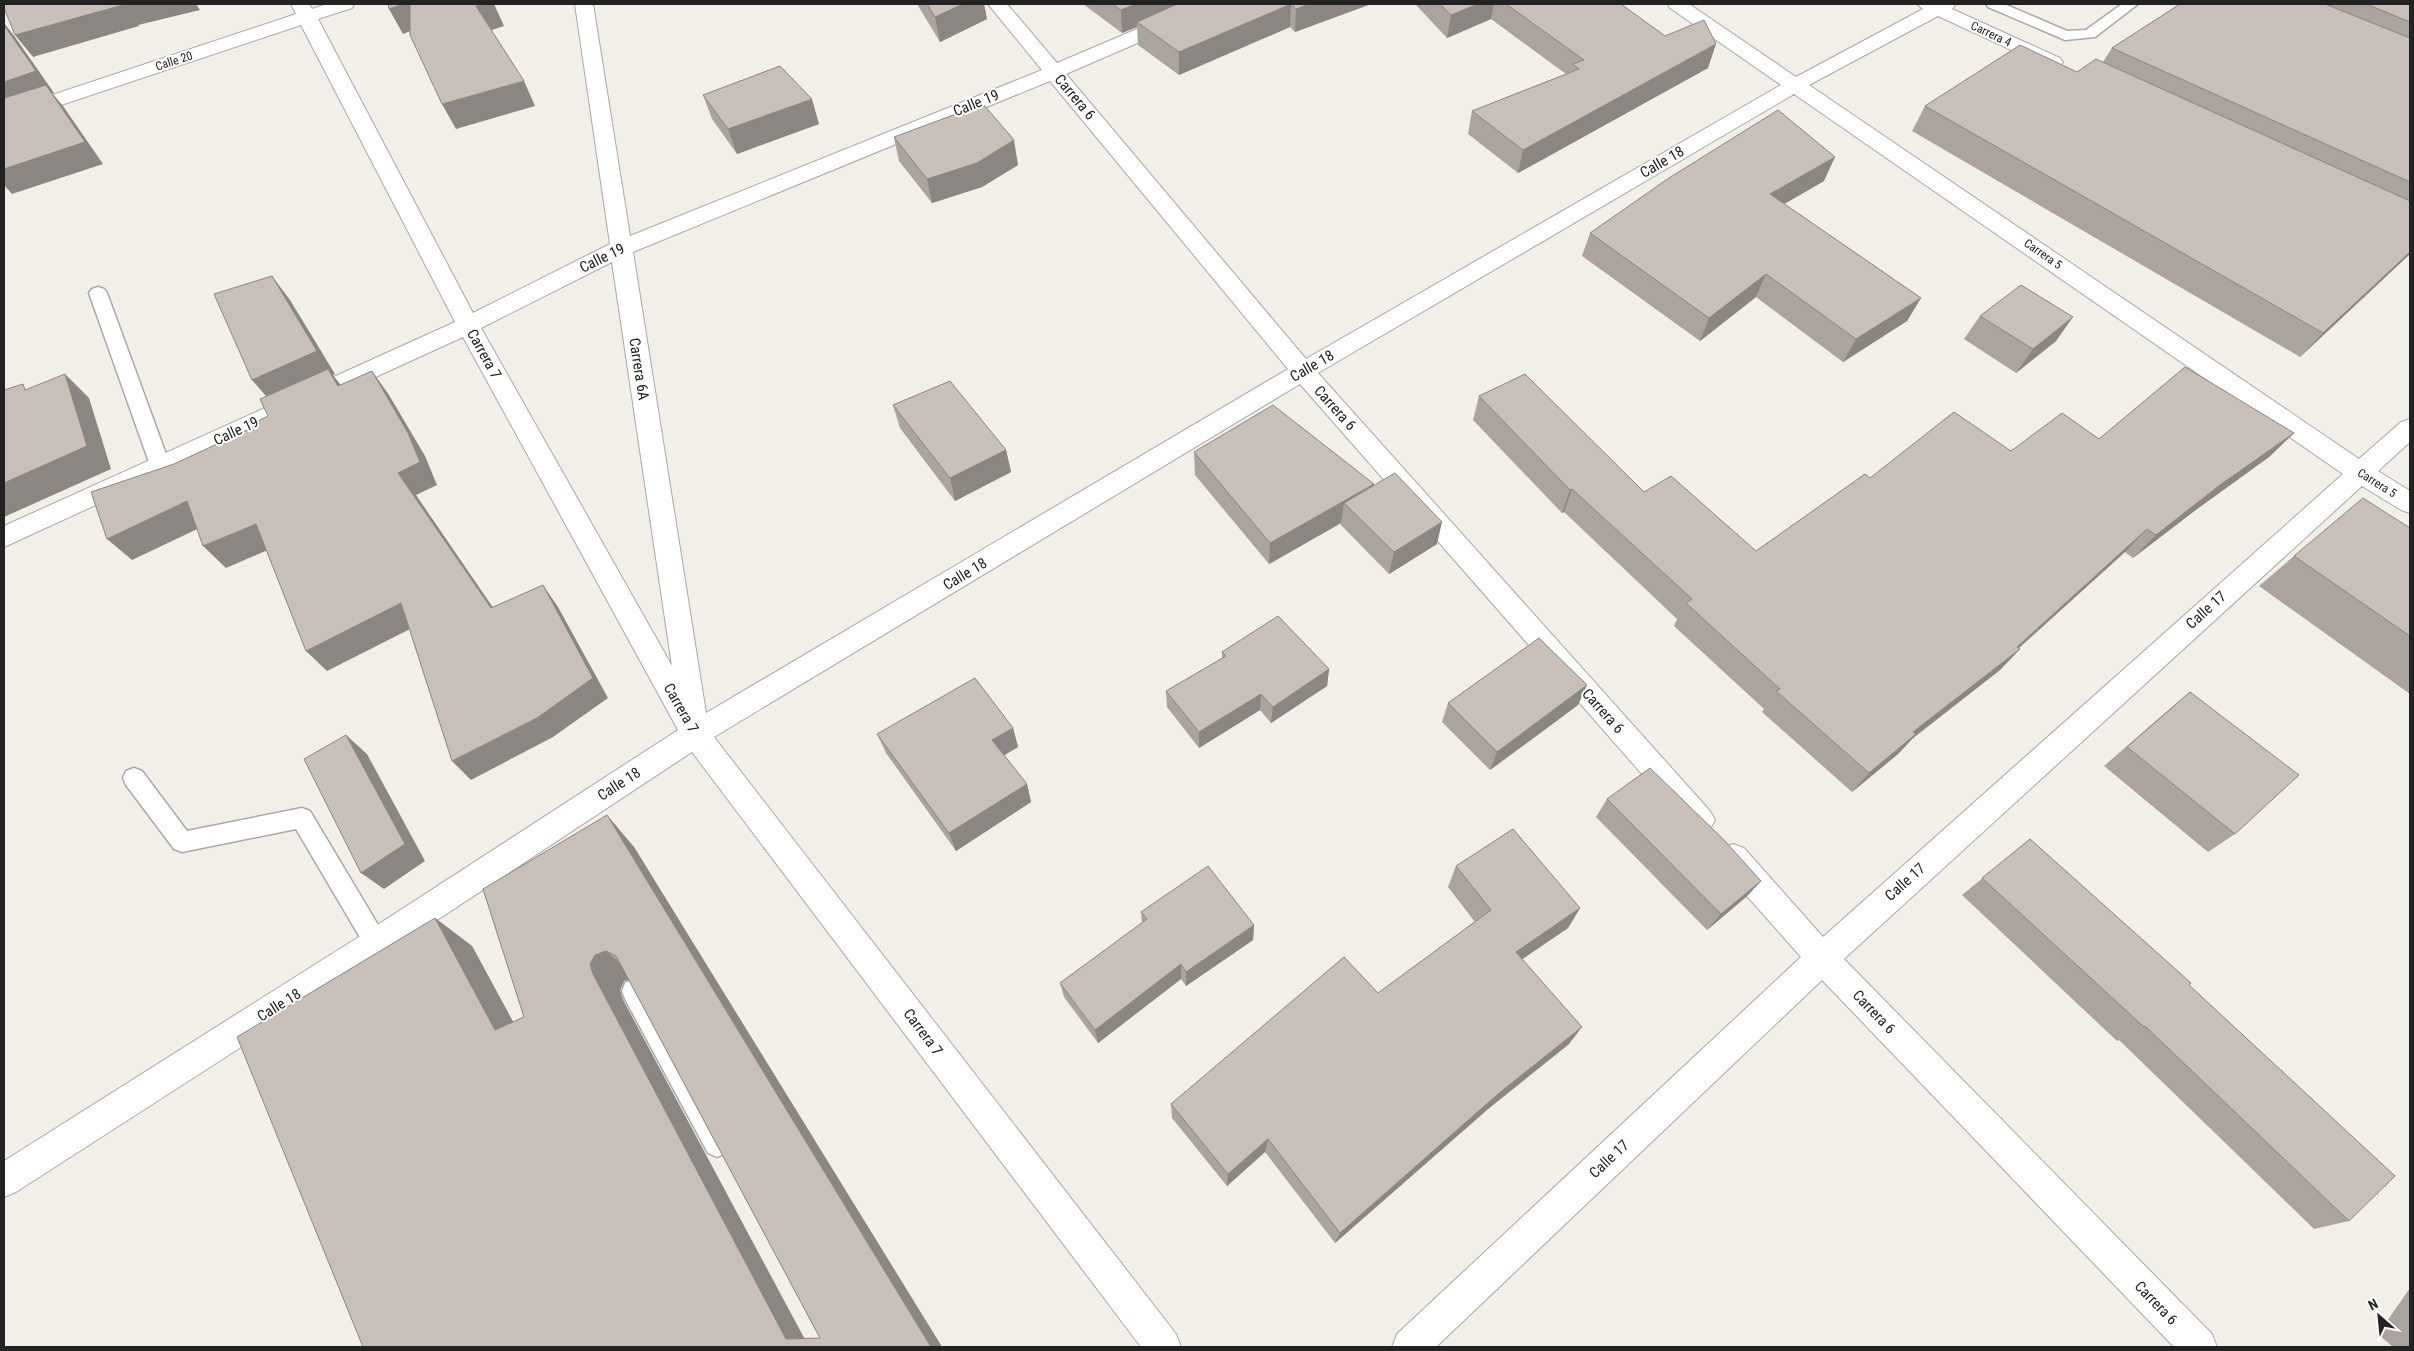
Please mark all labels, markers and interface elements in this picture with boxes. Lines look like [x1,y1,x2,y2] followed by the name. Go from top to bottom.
[1968,19,2014,50] street label: Carrera 4
[154,48,194,74] street label: Calle 20
[1051,71,1099,123] street label: Carrera 6
[950,86,1002,120] street label: Calle 19
[1637,142,1687,182] street label: Calle 18
[2021,236,2065,272] street label: Carrera 5
[577,239,627,277] street label: Calle 19
[463,326,505,382] street label: Carrera 7
[625,337,653,402] street label: Carrera 6A
[1287,346,1337,386] street label: Calle 18
[1310,382,1360,434] street label: Carrera 6
[211,413,261,449] street label: Calle 19
[2355,466,2399,500] street label: Carrera 5
[940,554,990,594] street label: Calle 18
[2182,587,2230,633] street label: Calle 17
[660,680,702,736] street label: Carrera 7
[1578,685,1628,737] street label: Carrera 6
[594,763,644,805] street label: Calle 18
[1881,859,1929,905] street label: Calle 17
[254,985,304,1025] street label: Calle 18
[1849,986,1899,1038] street label: Carrera 6
[900,1005,946,1059] street label: Carrera 7
[1585,1136,1633,1182] street label: Calle 17
[2131,1277,2181,1329] street label: Carrera 6
[2354,1291,2404,1341] north arrow
[2366,1295,2381,1313] text: N

